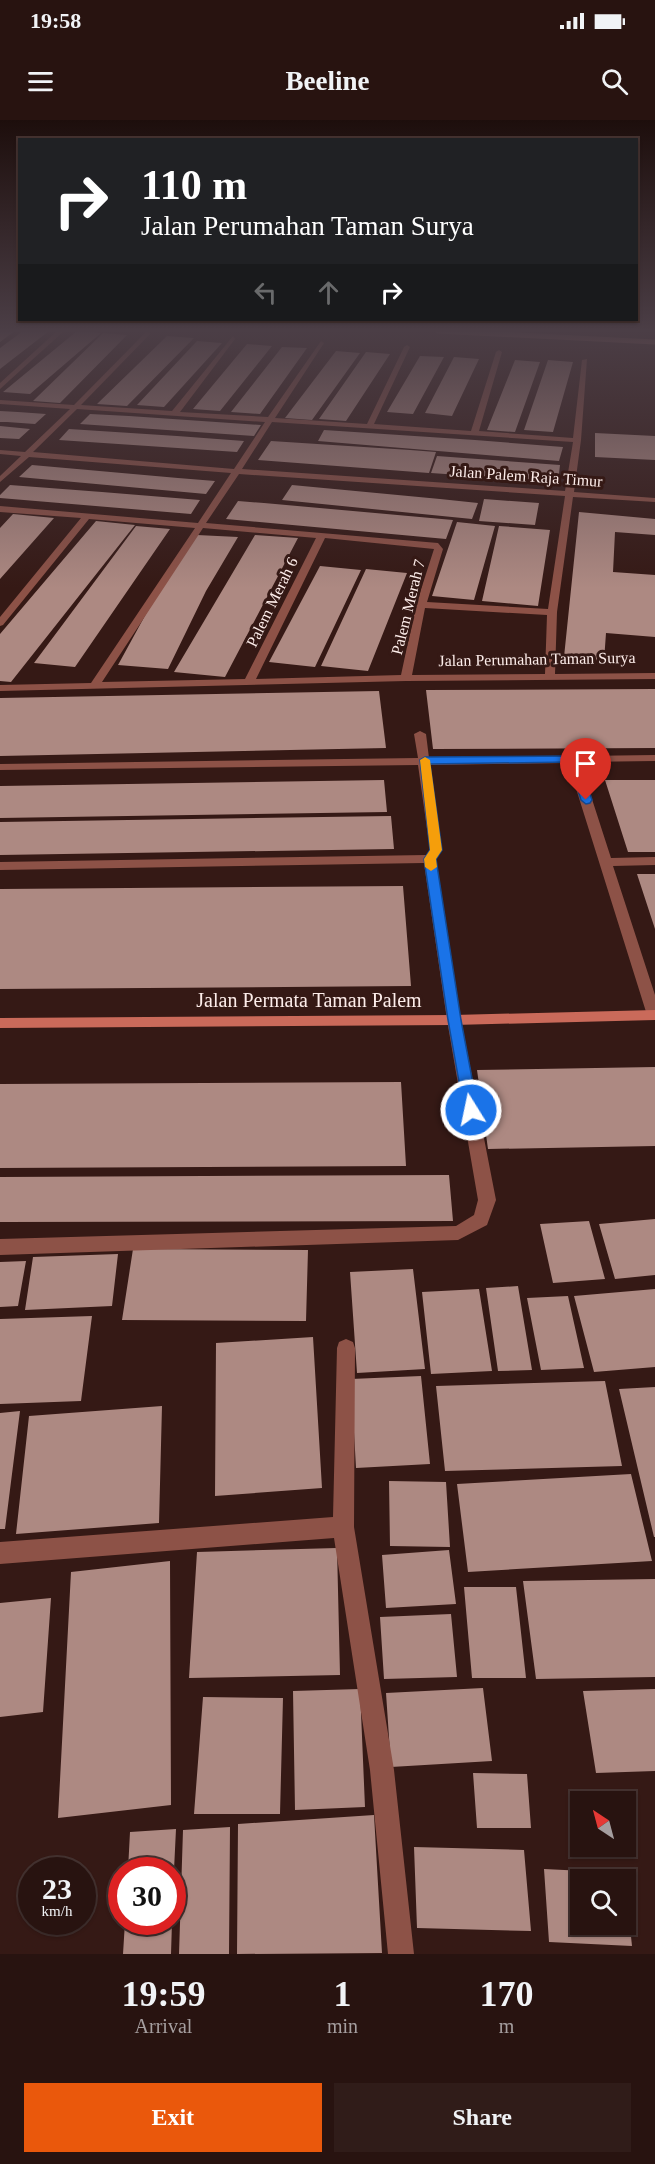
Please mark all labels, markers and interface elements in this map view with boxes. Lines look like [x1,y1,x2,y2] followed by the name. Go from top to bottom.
[30,8,81,33] text: 19:58
[24,65,57,98] icon: menu
[598,65,631,98] icon: search
[286,66,369,96] text: Beeline
[42,162,120,240] icon: right
[141,162,247,208] text: 110 m
[141,211,474,241] text: Jalan Perumahan Taman Surya
[249,276,282,309] icon: left
[312,276,345,309] icon: ahead
[375,276,408,309] icon: right
[449,462,604,491] street label: Jalan Palem Raja Timur
[243,554,301,650] street label: Palem Merah 6
[388,558,428,656] street label: Palem Merah 7
[438,649,636,670] street label: Jalan Perumahan Taman Surya
[560,738,611,800] pin
[569,747,602,780] icon: arrive
[196,989,422,1011] street label: Jalan Permata Taman Palem
[439,1078,503,1142] position arrow
[570,1791,636,1857] north arrow
[570,1791,636,1935] map controls
[108,1857,186,1935] speed limit sign: 30
[570,1869,636,1935] button: search
[42,1872,72,1905] text: 23
[42,1903,72,1919] text: km/h
[121,1974,205,2014] text: 19:59
[334,1974,352,2014] text: 1
[480,1974,534,2014] text: 170
[135,2015,192,2037] text: Arrival
[327,2015,358,2037] text: min
[499,2015,514,2037] text: m
[24,2083,322,2152] button: Exit
[334,2083,631,2152] button: Share

